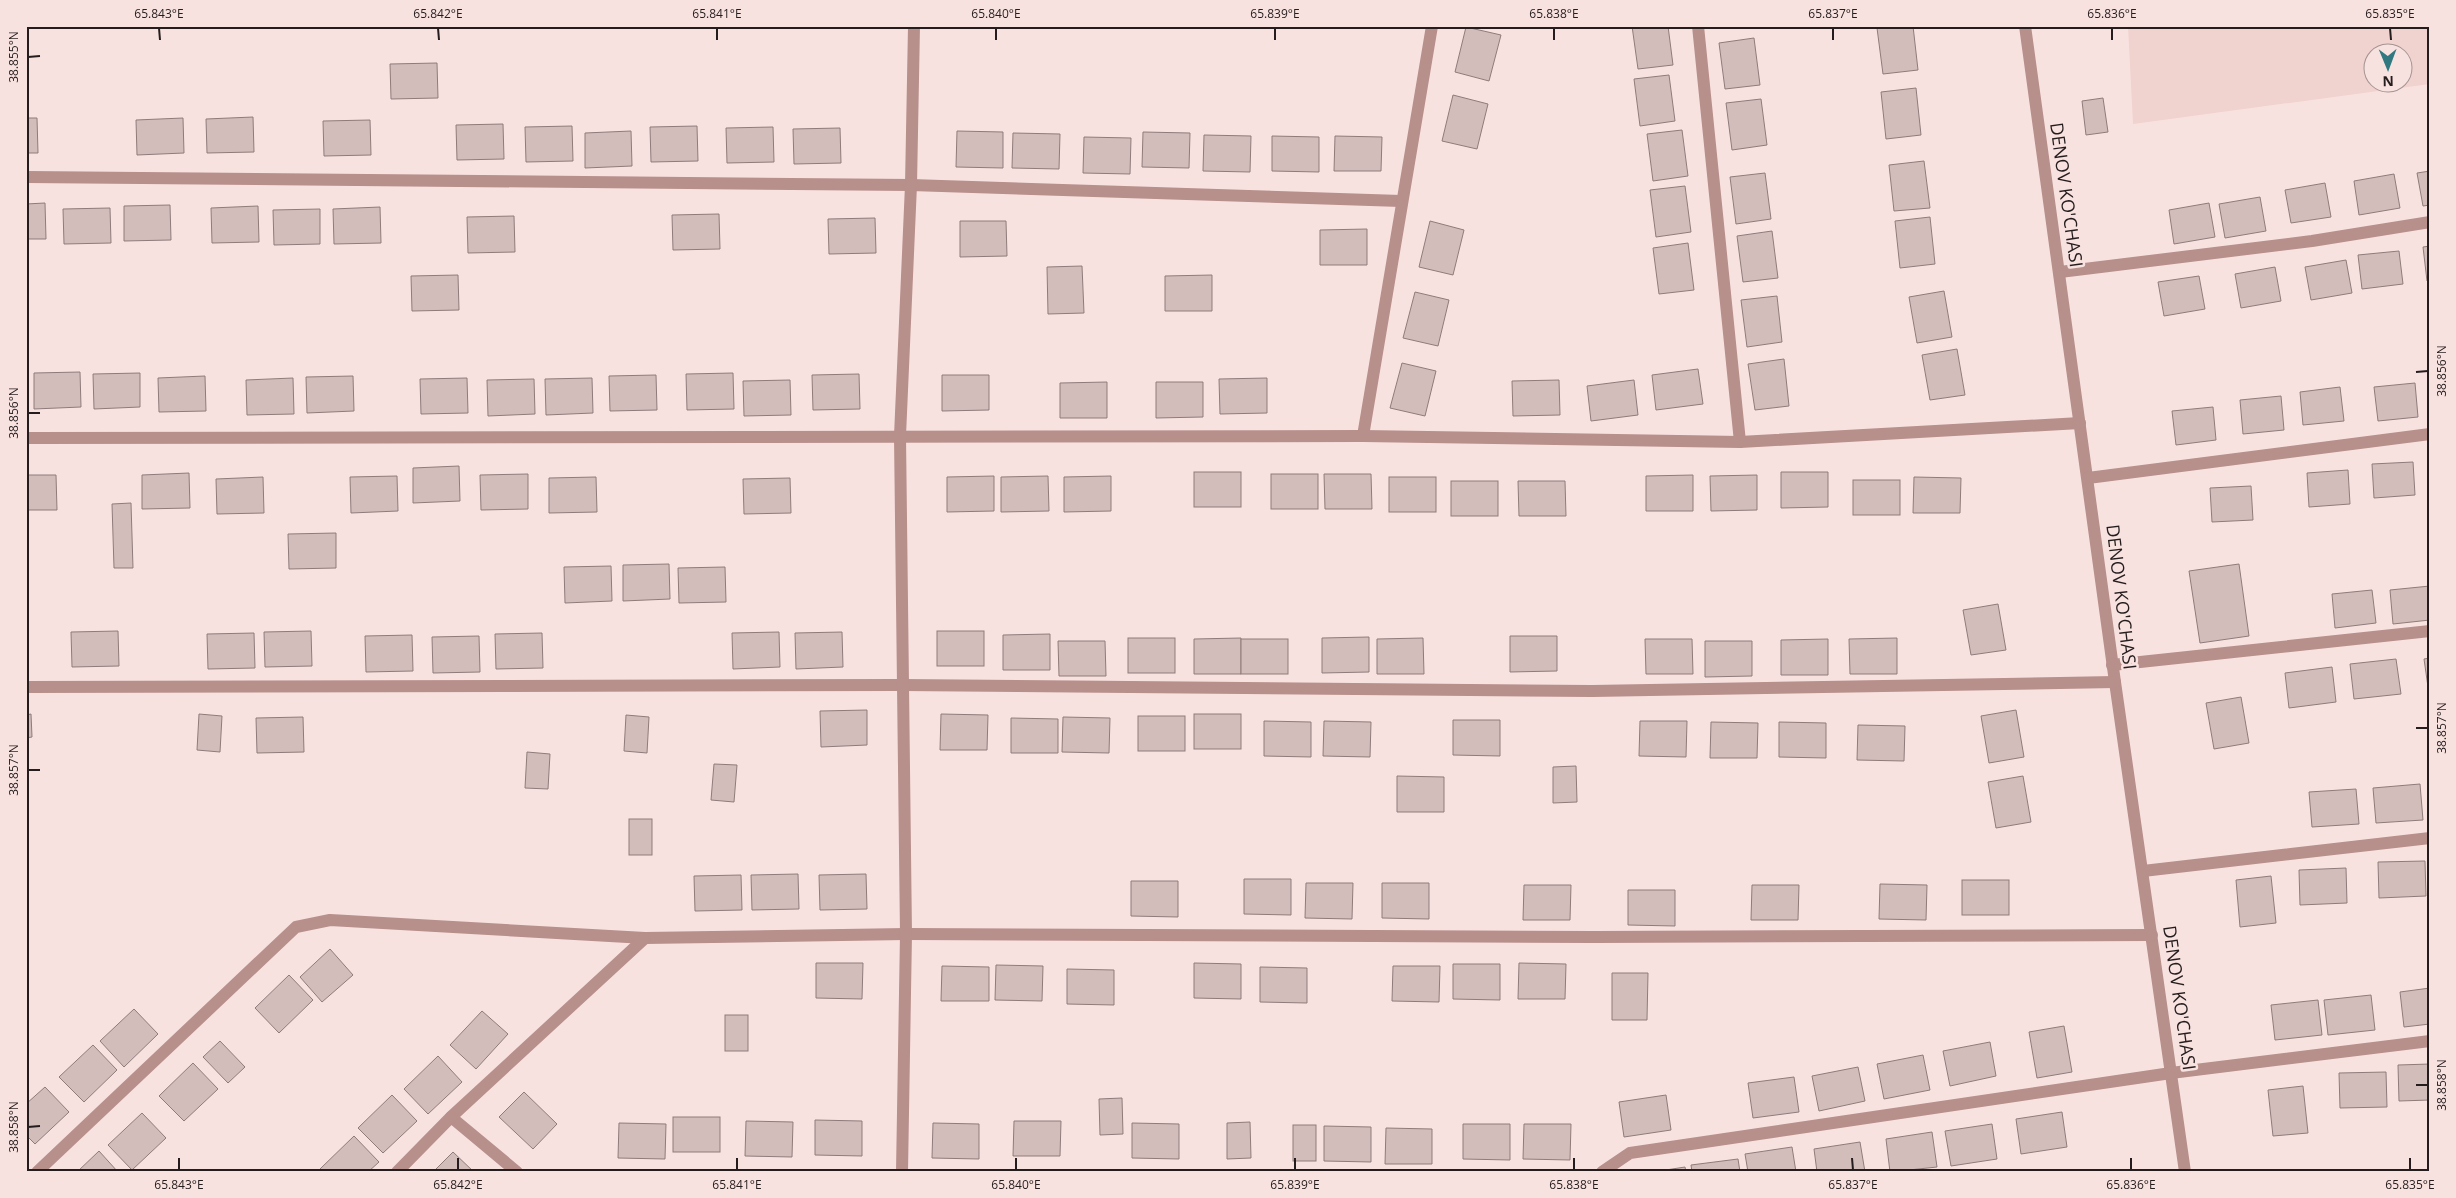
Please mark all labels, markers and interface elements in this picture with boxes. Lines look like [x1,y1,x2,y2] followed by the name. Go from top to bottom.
[134,5,184,22] text: 65.843°E
[413,5,463,22] text: 65.842°E
[692,5,742,22] text: 65.841°E
[971,5,1021,22] text: 65.840°E
[1250,5,1300,22] text: 65.839°E
[1529,5,1579,22] text: 65.838°E
[1808,5,1858,22] text: 65.837°E
[2087,5,2137,22] text: 65.836°E
[2365,5,2415,22] text: 65.835°E
[5,31,22,83] text: 38.855°N
[2364,42,2414,92] north arrow
[2382,72,2394,91] text: N
[2045,121,2089,269] street label: DENOV KO'CHASI
[2433,345,2450,397] text: 38.856°N
[5,387,22,439] text: 38.856°N
[2101,523,2143,671] street label: DENOV KO'CHASI
[2433,702,2450,754] text: 38.857°N
[5,744,22,796] text: 38.857°N
[2158,924,2202,1072] street label: DENOV KO'CHASI
[2433,1059,2450,1111] text: 38.858°N
[5,1101,22,1153] text: 38.858°N
[154,1176,204,1193] text: 65.843°E
[433,1176,483,1193] text: 65.842°E
[712,1176,762,1193] text: 65.841°E
[991,1176,1041,1193] text: 65.840°E
[1270,1176,1320,1193] text: 65.839°E
[1549,1176,1599,1193] text: 65.838°E
[1828,1176,1878,1193] text: 65.837°E
[2106,1176,2156,1193] text: 65.836°E
[2385,1176,2435,1193] text: 65.835°E

